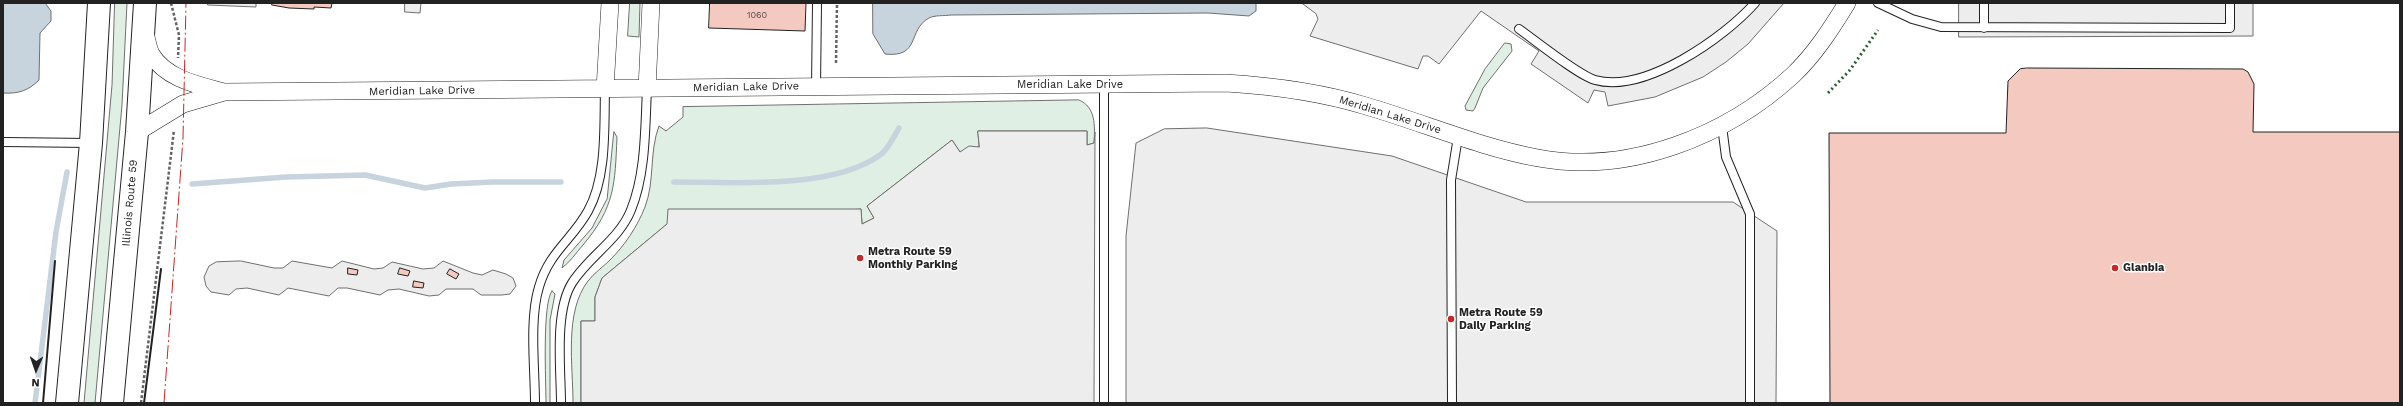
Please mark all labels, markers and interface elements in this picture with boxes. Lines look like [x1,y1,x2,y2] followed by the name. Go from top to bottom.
[747,10,767,20] house number: 1060
[1017,78,1123,92] street label: Meridian Lake Drive
[693,79,799,95] street label: Meridian Lake Drive
[369,83,475,99] street label: Meridian Lake Drive
[1337,93,1443,137] street label: Meridian Lake Drive
[120,159,140,247] street label: Illinois Route 59
[868,245,957,271] place label: Metra Route 59 Monthly Parking
[855,253,865,263] marker: Metra Route 59 Monthly Parking
[2123,261,2164,275] place label: Glanbia
[2110,263,2120,273] marker: Glanbia
[1459,306,1543,332] place label: Metra Route 59 Daily Parking
[1446,314,1456,324] marker: Metra Route 59 Daily Parking
[16,350,56,390] north arrow
[31,376,40,389] text: N

